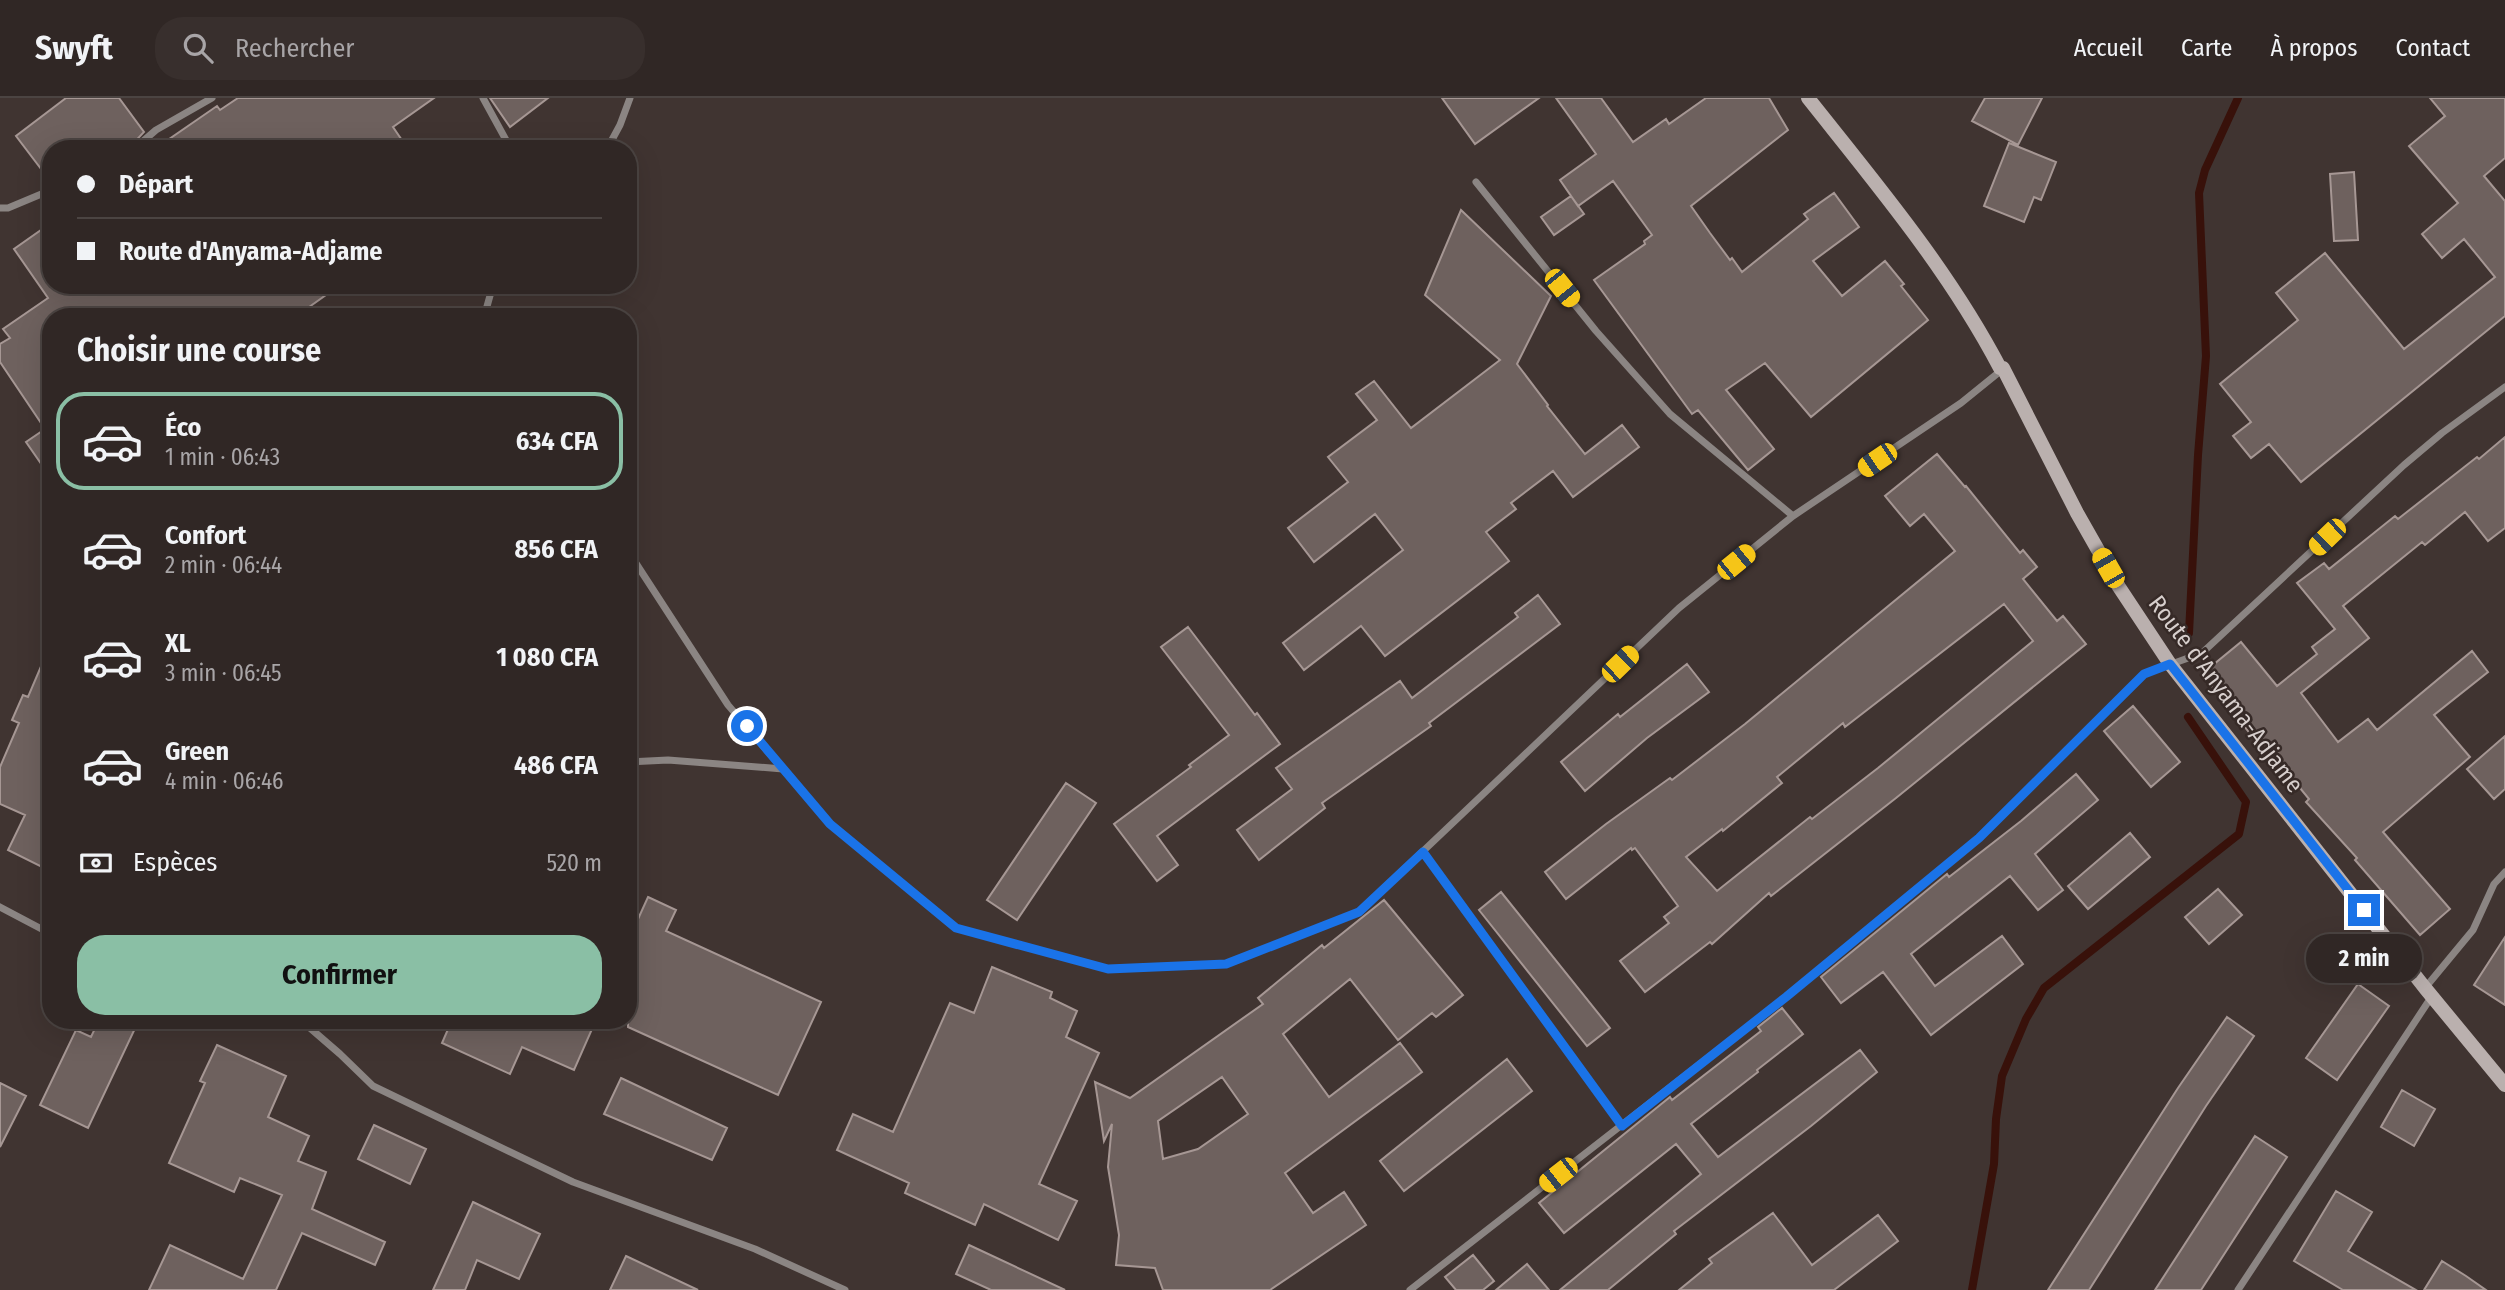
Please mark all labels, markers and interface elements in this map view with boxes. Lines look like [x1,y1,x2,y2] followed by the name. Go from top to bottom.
[155,17,645,80] search box
[35,28,113,68] text: Swyft
[179,29,217,67] icon: search
[235,33,354,64] text: Rechercher
[2074,34,2143,62] text: Accueil
[2181,34,2232,62] text: Carte
[2270,34,2357,62] text: À propos
[2395,34,2470,62] text: Contact
[119,169,193,200] text: Départ
[119,236,383,267] text: Route d'Anyama-Adjame
[1541,265,1584,311] car
[77,331,321,369] text: Choisir une course
[81,410,144,473] icon: car
[165,412,202,443] text: Éco
[516,426,598,457] text: 634 CFA
[1854,440,1901,480] car
[165,443,280,471] text: 1 min · 06:43
[2305,515,2350,559] car
[81,518,144,581] icon: car
[165,520,246,551] text: Confort
[515,534,598,565] text: 856 CFA
[1714,541,1759,583] car
[2089,545,2128,591] car
[165,551,282,579] text: 2 min · 06:44
[2143,590,2309,798] street label: Route d'Anyama-Adjame
[81,626,144,689] icon: car
[165,628,191,659] text: XL
[496,642,598,673] text: 1 080 CFA
[1598,642,1643,686] car
[165,659,282,687] text: 3 min · 06:45
[731,710,763,742] route start
[81,734,144,797] icon: car
[165,736,229,767] text: Green
[514,750,598,781] text: 486 CFA
[165,767,284,795] text: 4 min · 06:46
[77,844,115,882] icon: cash
[133,847,217,878] text: Espèces
[546,849,602,877] text: 520 m
[2348,894,2380,926] route end
[2306,934,2422,984] callout: 2 min
[77,935,602,1015] button: Confirmer
[2339,944,2390,972] text: 2 min
[1535,1154,1582,1196] car

